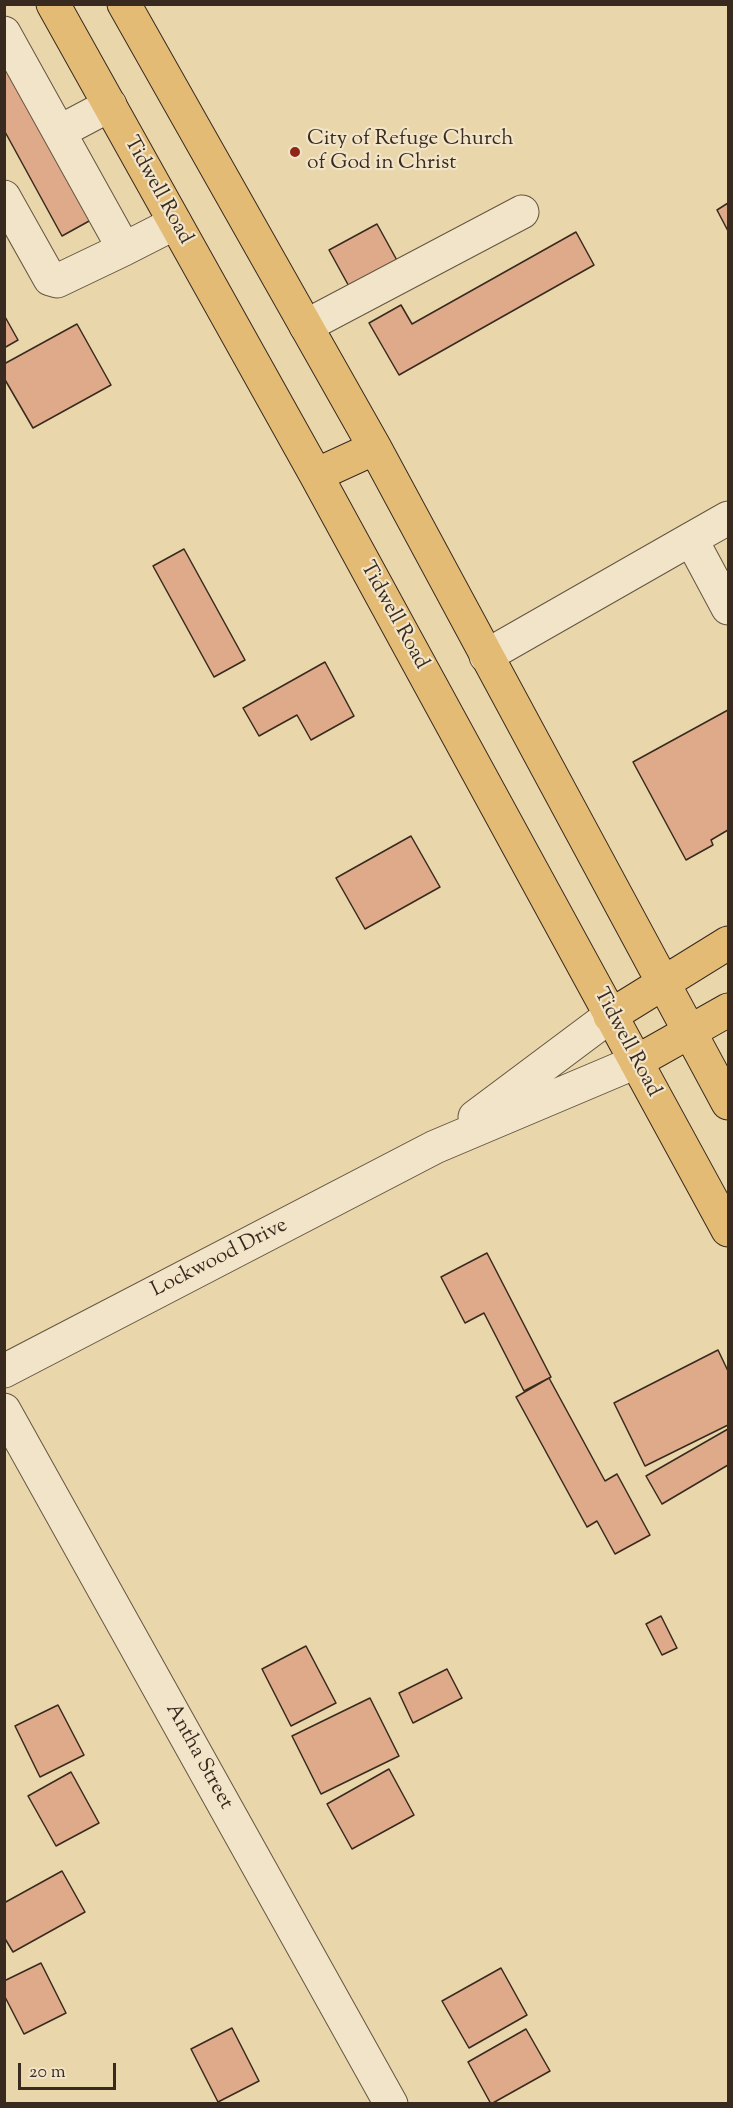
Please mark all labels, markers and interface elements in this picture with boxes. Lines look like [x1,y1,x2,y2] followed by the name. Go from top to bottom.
[307,127,514,177] place label: City of Refuge Church of God in Christ
[117,133,197,249] street label: Tidwell Road
[288,145,302,159] marker: City of Refuge Church of God in Christ
[353,558,433,674] street label: Tidwell Road
[587,984,665,1102] street label: Tidwell Road
[148,1214,292,1304] street label: Lockwood Drive
[159,1700,237,1814] street label: Antha Street
[21,2051,118,2089] scale bar
[29,2060,66,2086] text: 20 m

